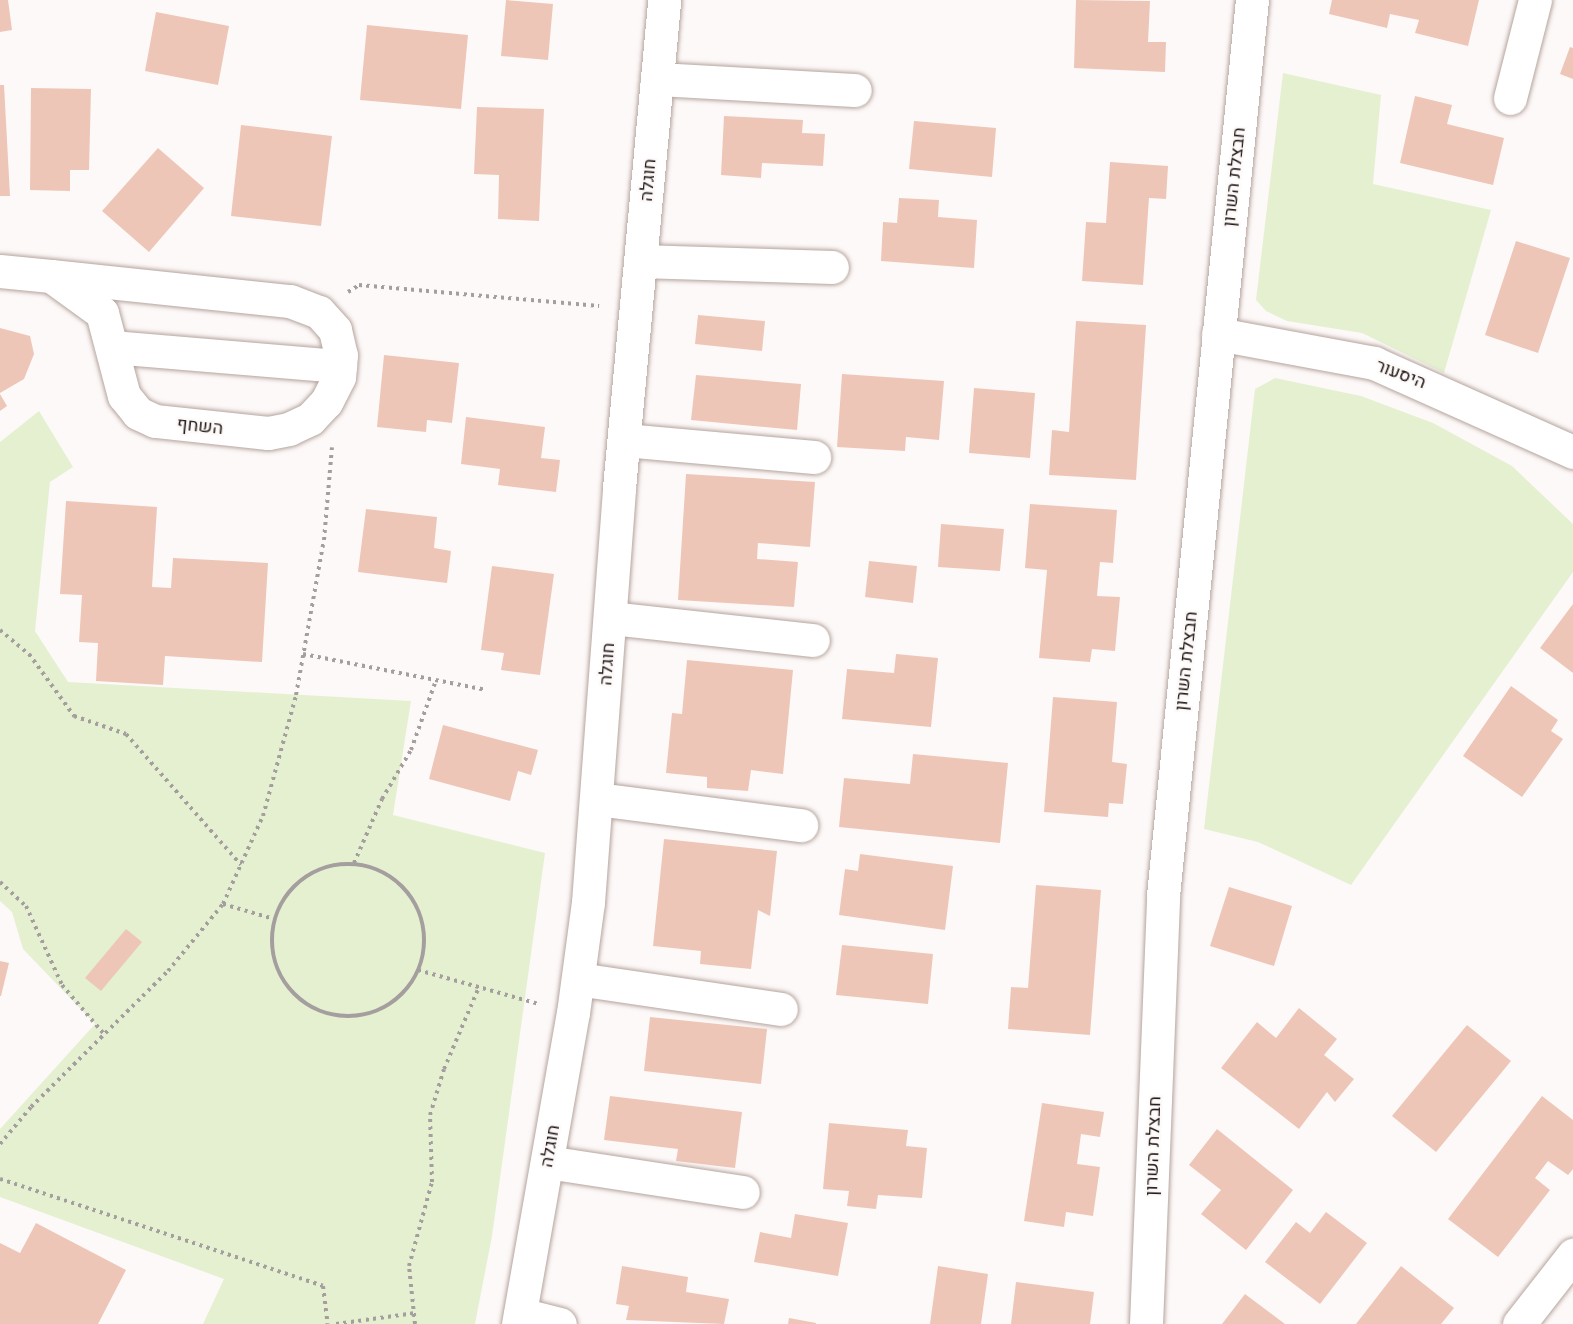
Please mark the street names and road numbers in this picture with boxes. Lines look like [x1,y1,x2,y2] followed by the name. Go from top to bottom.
[1218,126,1250,228] street label: חבצלת השרון
[635,158,661,202] street label: חוגלה
[1373,355,1429,393] street label: היסעור
[176,413,224,439] street label: השחף
[1170,610,1202,712] street label: חבצלת השרון
[595,642,619,686] street label: חוגלה
[1140,1096,1166,1196] street label: חבצלת השרון
[536,1123,564,1169] street label: חוגלה

